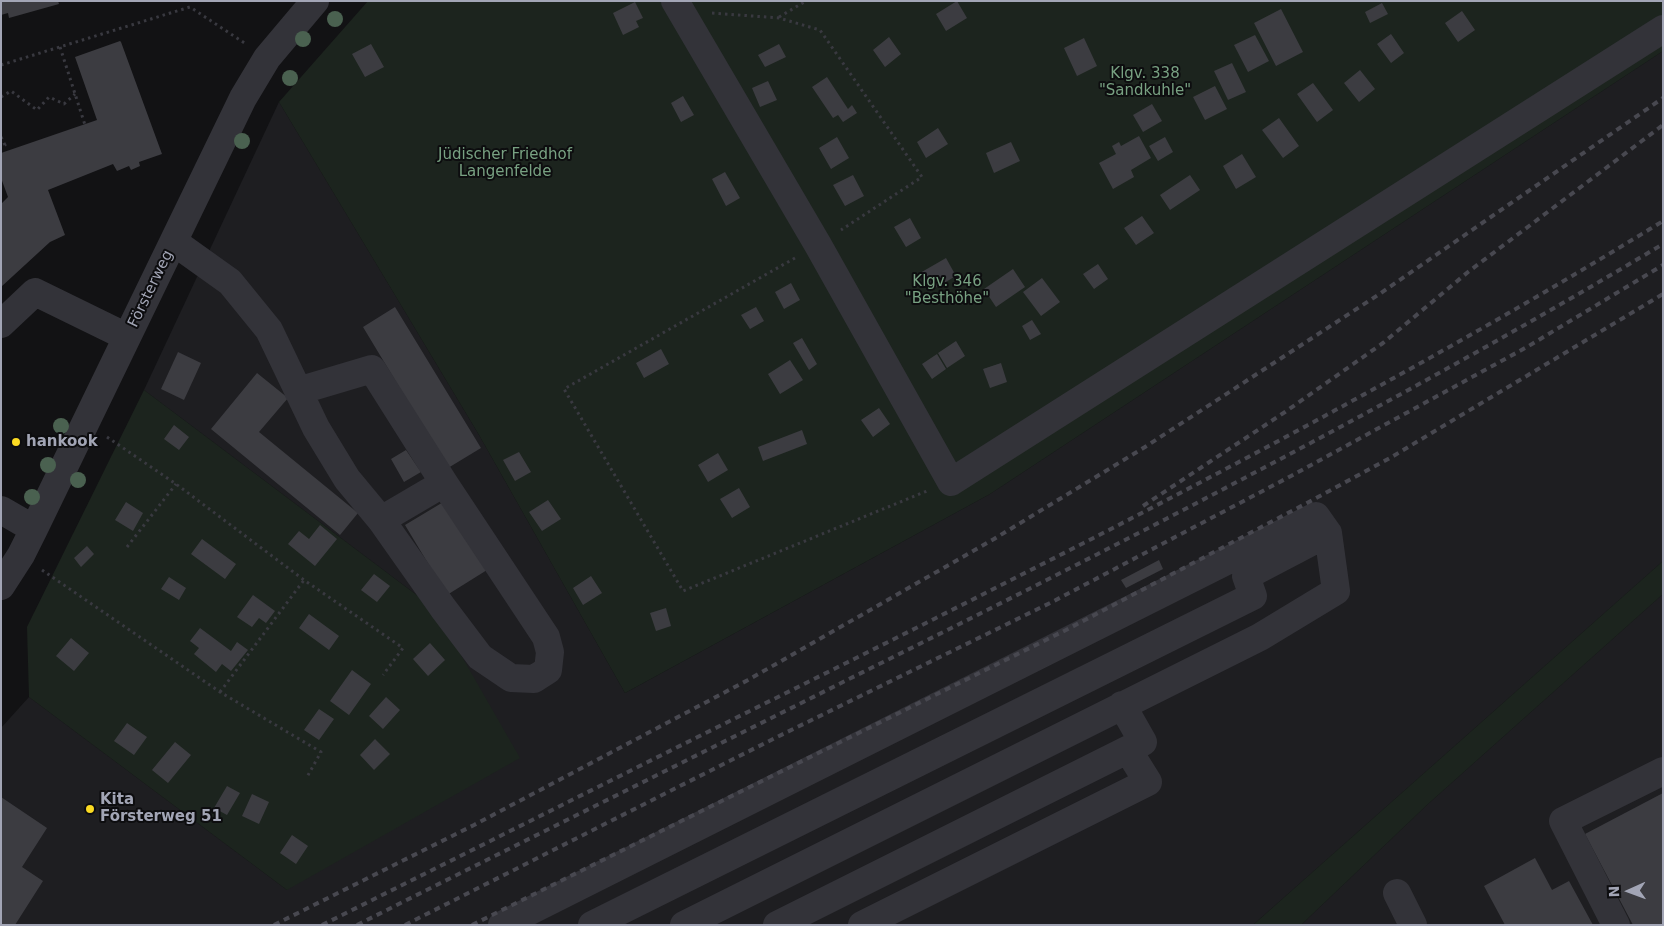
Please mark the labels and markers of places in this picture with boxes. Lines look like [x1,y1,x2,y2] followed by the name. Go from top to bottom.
[26,433,98,451] place label: hankook
[10,436,22,448] marker: hankook
[100,791,222,826] place label: Kita Försterweg 51
[84,803,96,815] marker: Kita Försterweg 51

